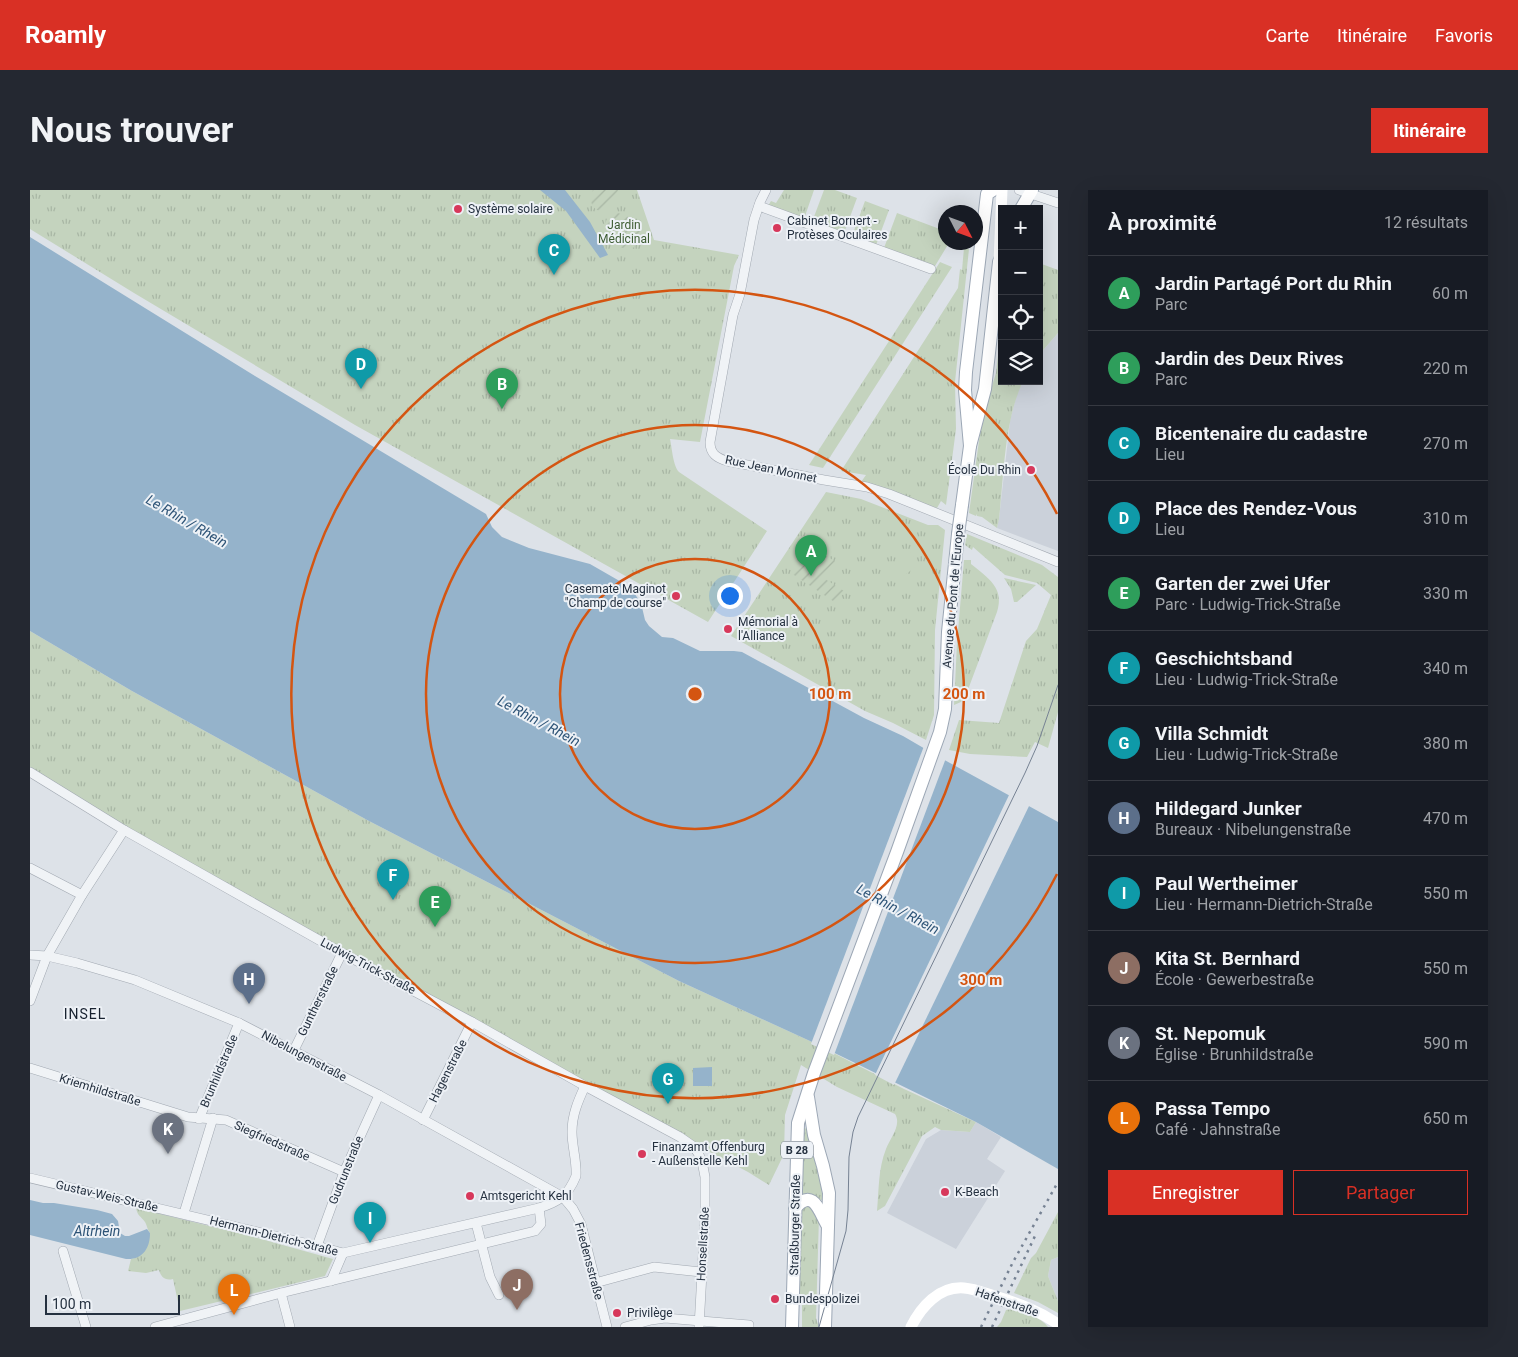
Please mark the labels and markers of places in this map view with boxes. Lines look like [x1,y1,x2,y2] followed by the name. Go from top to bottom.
[468,202,553,216] place label: Système solaire
[452,203,464,215] marker: Système solaire
[787,214,887,242] place label: Cabinet Bornert - Protèses Oculaires
[771,222,783,234] marker: Cabinet Bornert - Protèses Oculaires
[538,234,570,275] pin: C
[345,348,377,389] pin: D
[486,368,518,409] pin: B
[948,462,1021,477] place label: École Du Rhin
[1025,464,1037,476] marker: École Du Rhin
[795,535,827,576] pin: A
[565,582,666,610] place label: Casemate Maginot "Champ de course"
[670,590,682,602] marker: Casemate Maginot "Champ de course"
[738,615,798,643] place label: Mémorial à l'Alliance
[722,623,734,635] marker: Mémorial à l'Alliance
[686,685,704,703] centre of rings
[377,859,409,900] pin: F
[419,886,451,927] pin: E
[233,963,265,1004] pin: H
[652,1063,684,1104] pin: G
[152,1113,184,1154] pin: K
[652,1140,765,1168] place label: Finanzamt Offenburg - Außenstelle Kehl
[636,1148,648,1160] marker: Finanzamt Offenburg - Außenstelle Kehl
[955,1185,999,1199] place label: K-Beach
[939,1186,951,1198] marker: K-Beach
[480,1189,572,1203] place label: Amtsgericht Kehl
[464,1190,476,1202] marker: Amtsgericht Kehl
[354,1202,386,1243] pin: I
[501,1269,533,1310] pin: J
[218,1274,250,1315] pin: L
[785,1292,860,1306] place label: Bundespolizei
[769,1293,781,1305] marker: Bundespolizei
[627,1306,673,1320] place label: Privilège
[611,1307,623,1319] marker: Privilège

